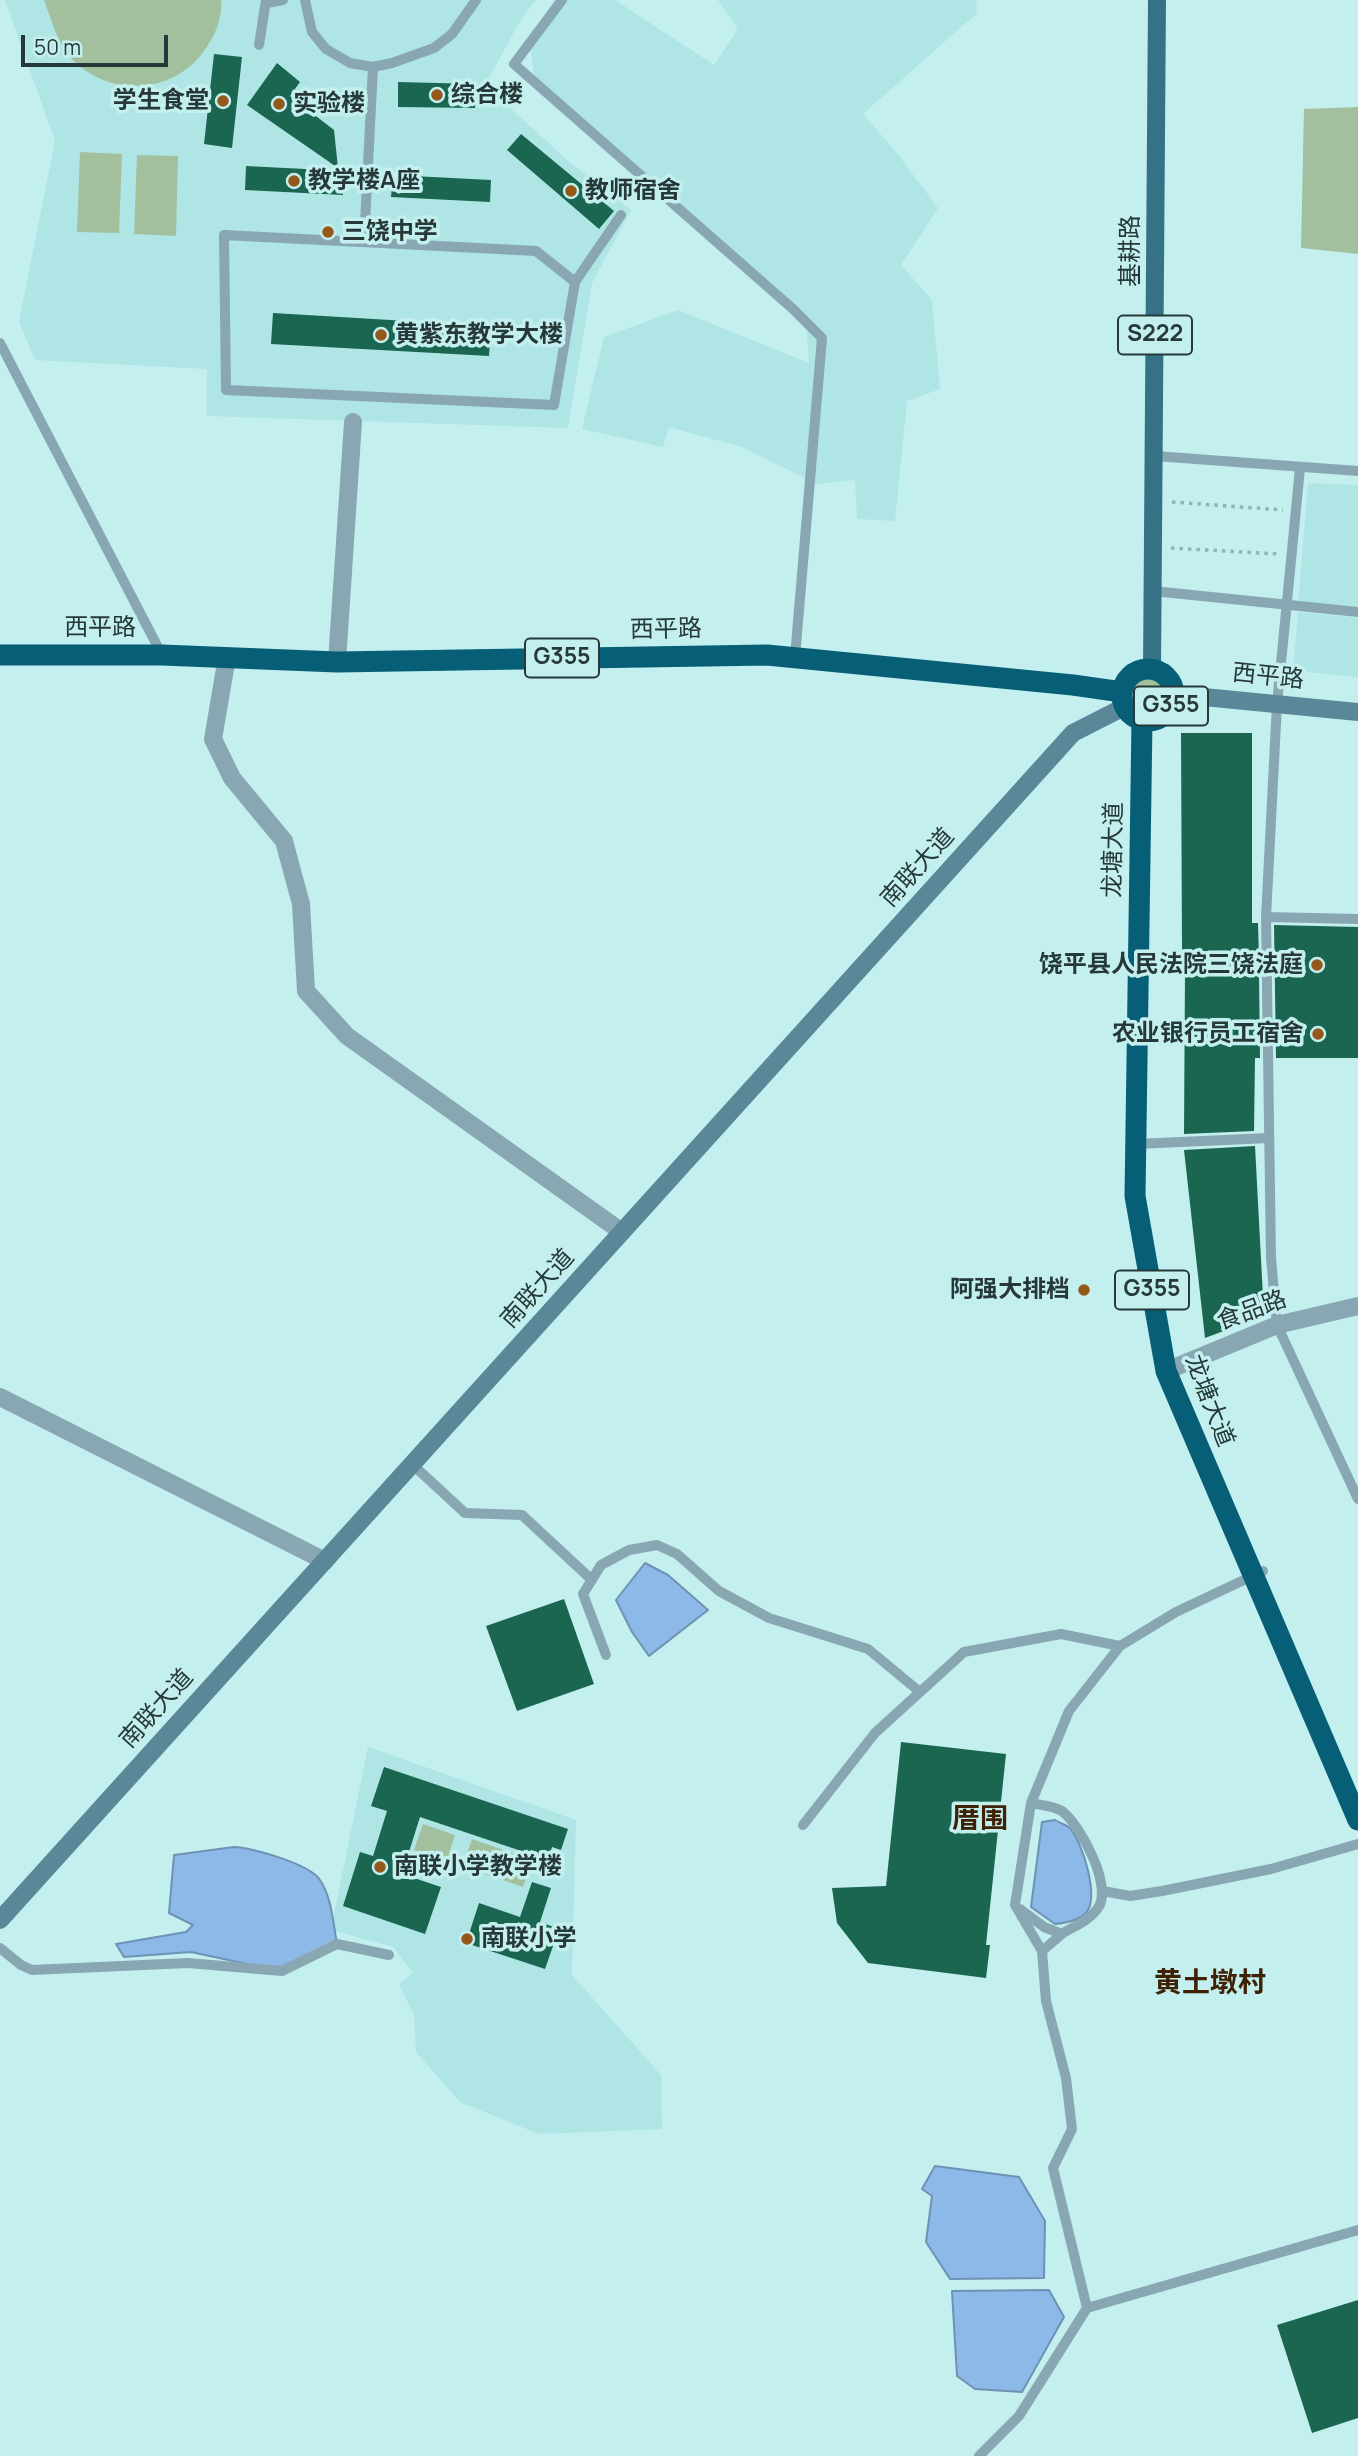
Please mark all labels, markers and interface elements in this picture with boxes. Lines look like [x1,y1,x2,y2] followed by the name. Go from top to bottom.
[24,21,172,65] scale bar
[34,33,81,61] text: 50 m
[451,81,523,109] place label: 综合楼
[113,87,209,115] place label: 学生食堂
[429,87,445,103] marker: 综合楼
[293,90,365,118] place label: 实验楼
[215,93,231,109] marker: 学生食堂
[271,96,287,112] marker: 实验楼
[308,167,420,195] place label: 教学楼A座
[286,173,302,189] marker: 教学楼A座
[585,177,681,205] place label: 教师宿舍
[563,183,579,199] marker: 教师宿舍
[1117,215,1145,287] street label: 基耕路
[342,218,438,246] place label: 三饶中学
[320,224,336,240] marker: 三饶中学
[1118,316,1192,354] road number: S222
[395,321,563,349] place label: 黄紫东教学大楼
[373,327,389,343] marker: 黄紫东教学大楼
[64,614,136,642] street label: 西平路
[630,615,702,645] street label: 西平路
[525,638,599,678] road number: G355
[1231,659,1305,695] street label: 西平路
[1134,686,1208,726] road number: G355
[1099,802,1129,898] street label: 龙塘大道
[875,823,961,913] street label: 南联大道
[1039,951,1303,979] place label: 饶平县人民法院三饶法庭
[1309,957,1325,973] marker: 饶平县人民法院三饶法庭
[1112,1020,1304,1048] place label: 农业银行员工宿舍
[1310,1026,1326,1042] marker: 农业银行员工宿舍
[495,1244,581,1334] street label: 南联大道
[1115,1270,1189,1310] road number: G355
[950,1276,1070,1304] place label: 阿强大排档
[1076,1282,1092,1298] marker: 阿强大排档
[1213,1285,1291,1337] street label: 食品路
[1178,1351,1240,1451] street label: 龙塘大道
[114,1664,200,1754] street label: 南联大道
[952,1803,1008,1837] district label: 厝围
[394,1853,562,1881] place label: 南联小学教学楼
[372,1859,388,1875] marker: 南联小学教学楼
[481,1925,577,1953] place label: 南联小学
[459,1931,475,1947] marker: 南联小学
[1154,1967,1266,2001] district label: 黄土墩村

